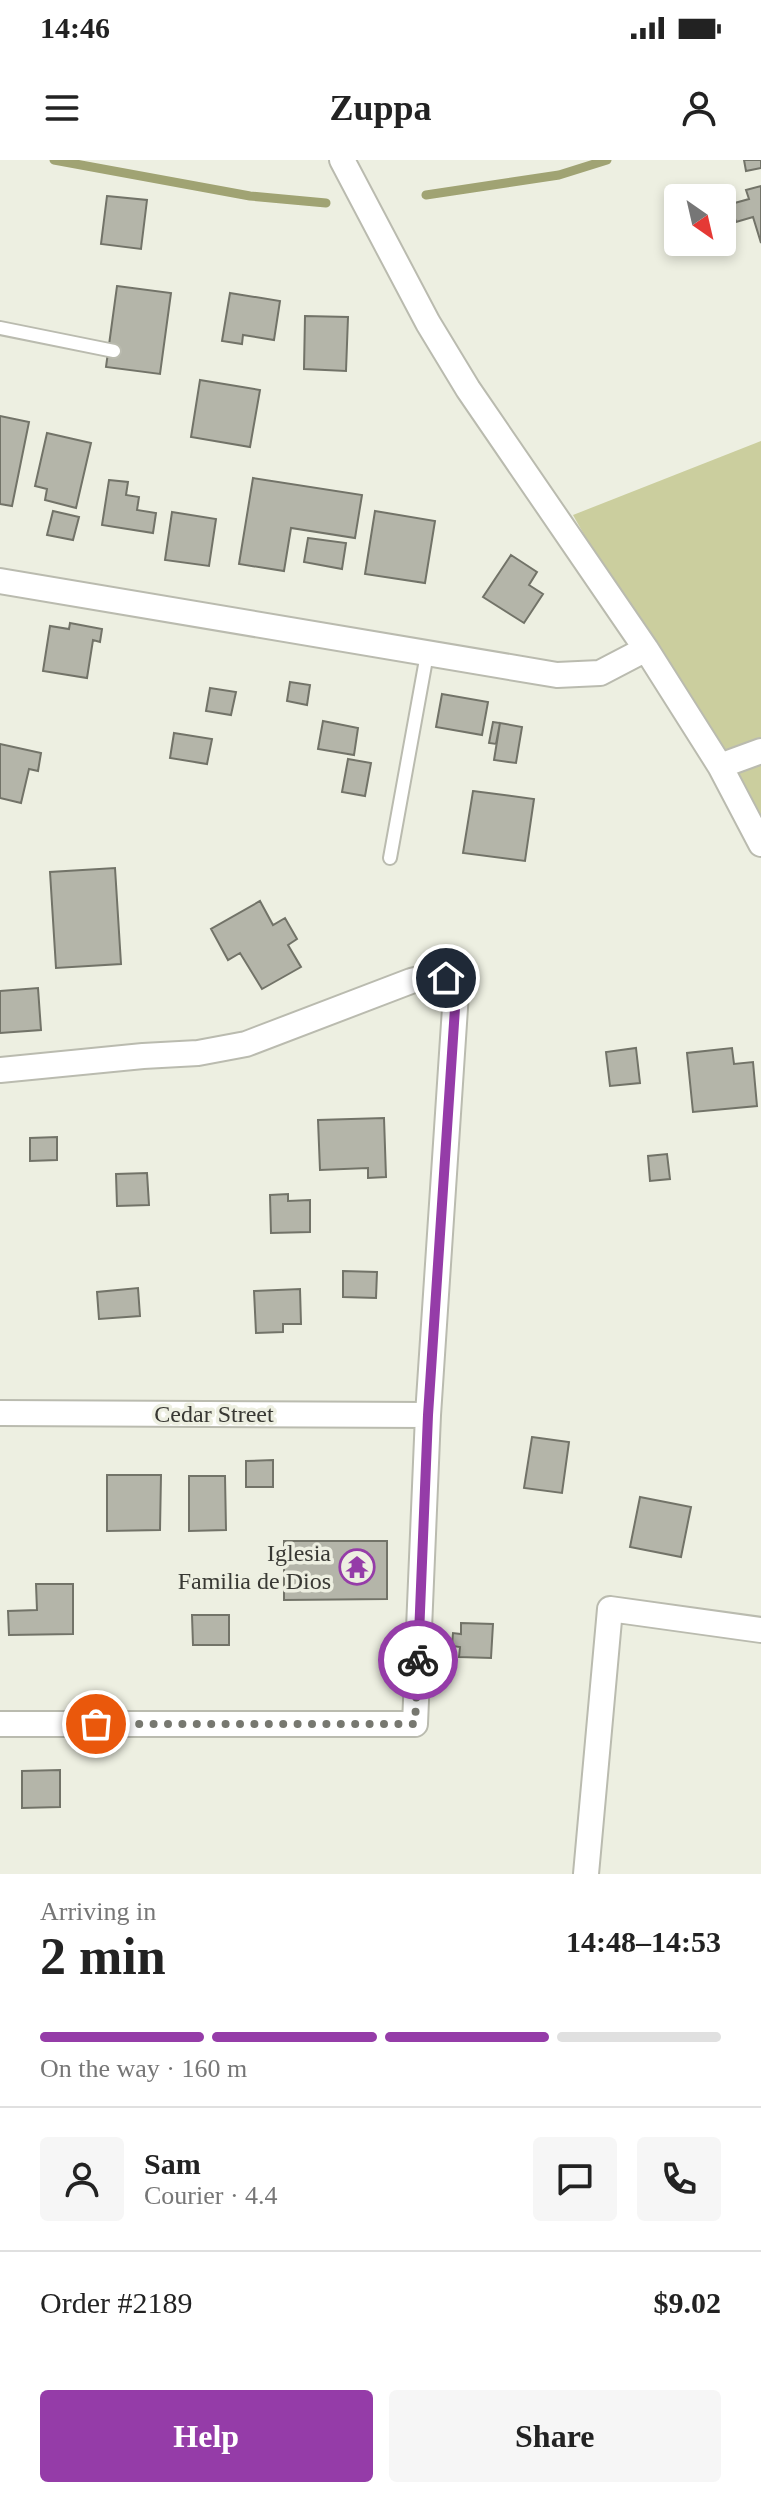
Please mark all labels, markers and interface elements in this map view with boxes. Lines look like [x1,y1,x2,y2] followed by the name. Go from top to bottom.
[40,11,110,44] text: 14:46
[40,86,84,130] icon: menu
[677,86,721,130] icon: person
[329,88,432,128] text: Zuppa
[664,184,736,256] north arrow
[664,184,736,256] map controls
[412,944,480,1012] pin
[424,956,468,1000] icon: home
[154,1401,274,1427] street label: Cedar Street
[178,1540,331,1594] place label: Iglesia Familia de Dios
[338,1548,376,1586] temple icon: Iglesia Familia de Dios
[378,1620,458,1700] courier
[396,1638,440,1682] icon: bike
[62,1690,130,1758] pin
[74,1702,118,1746] icon: bag
[40,1897,156,1926] text: Arriving in
[566,1925,721,1958] text: 14:48–14:53
[40,1928,166,1985] text: 2 min
[40,2054,247,2083] text: On the way · 160 m
[40,2137,124,2221] button: person
[533,2137,617,2221] button: chat
[637,2137,721,2221] button: phone
[144,2147,201,2180] text: Sam
[144,2181,278,2210] text: Courier · 4.4
[40,2286,192,2319] text: Order #2189
[654,2286,721,2319] text: $9.02
[40,2390,373,2482] button: Help
[389,2390,721,2482] button: Share

